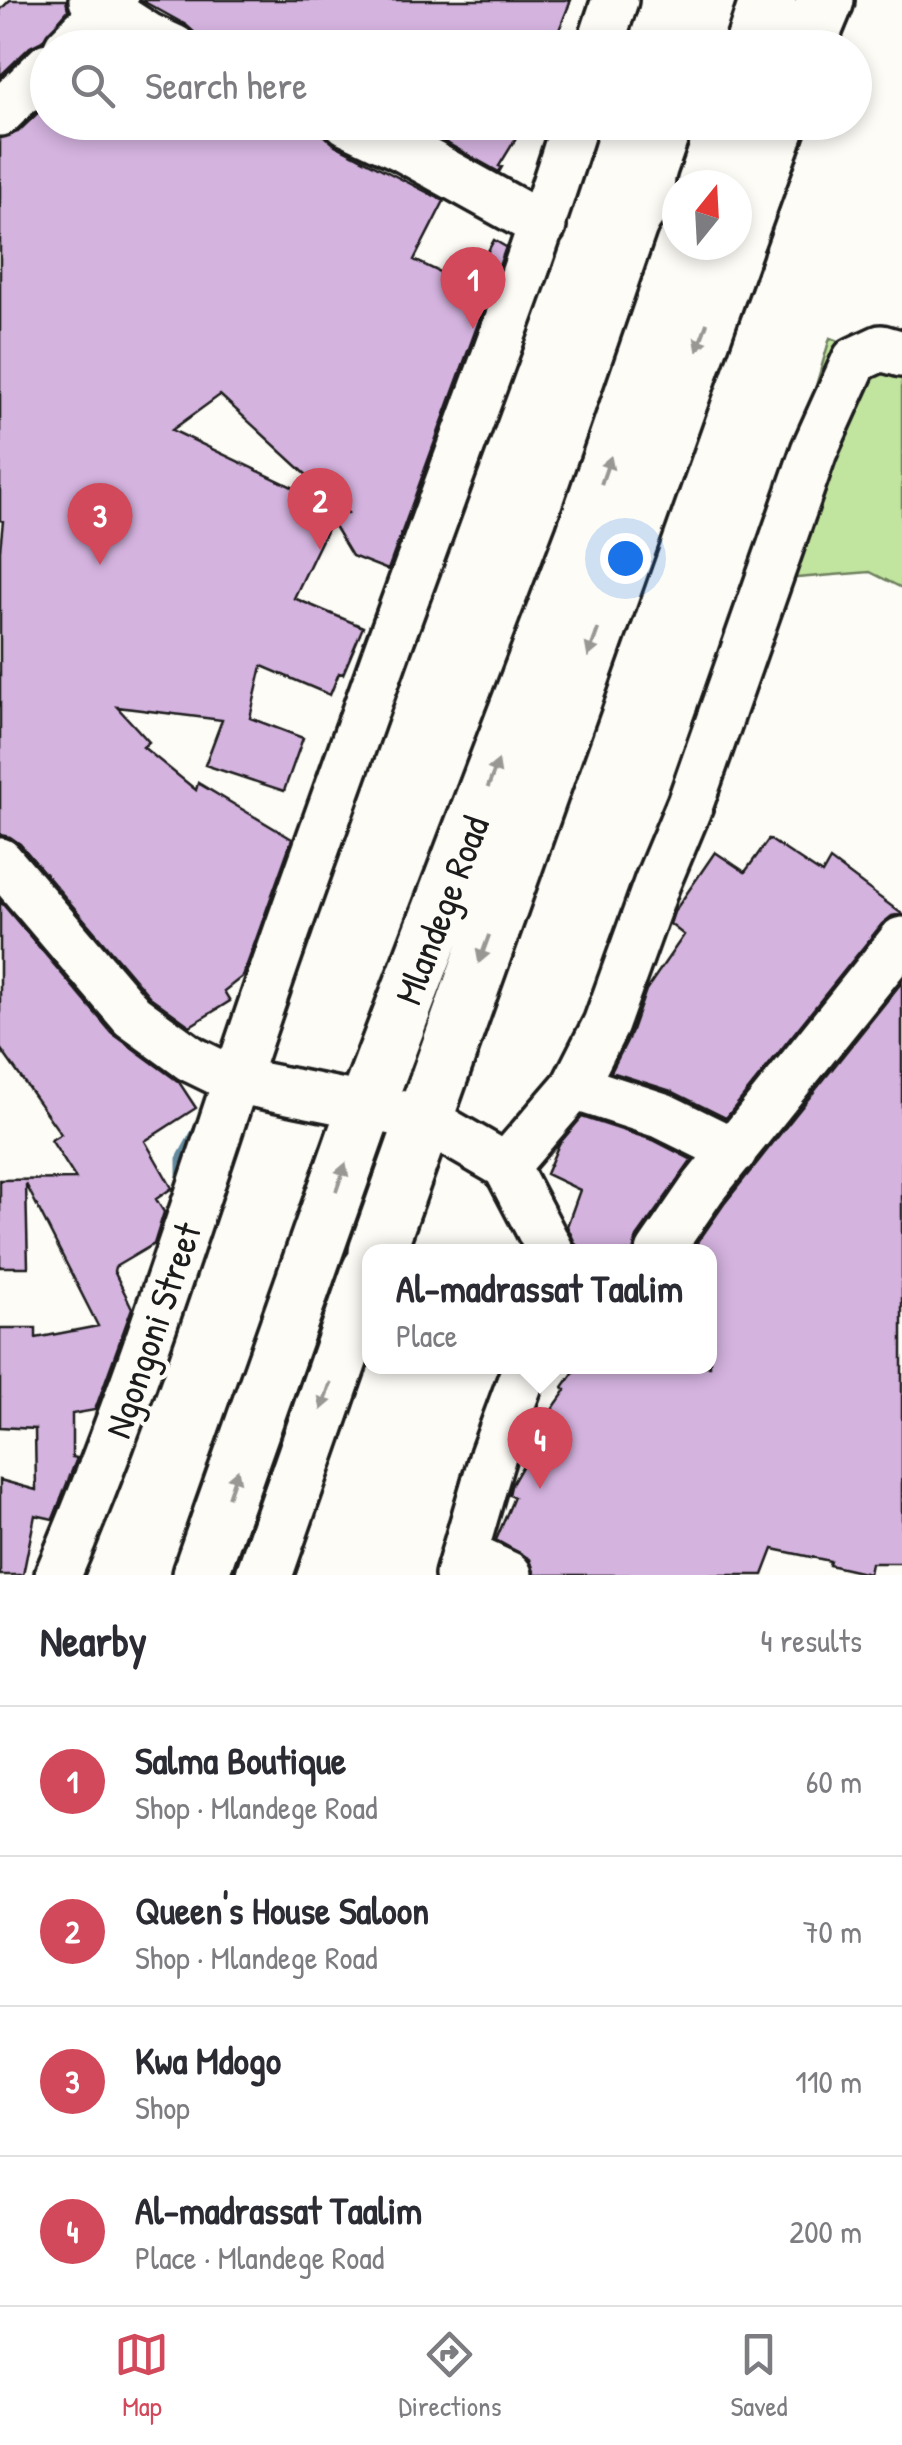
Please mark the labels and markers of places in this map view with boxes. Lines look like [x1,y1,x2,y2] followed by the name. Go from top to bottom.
[440,246,506,329] pin: 1
[288,468,352,550] pin: 2
[68,482,132,565] pin: 3
[508,1406,572,1489] pin: 4

